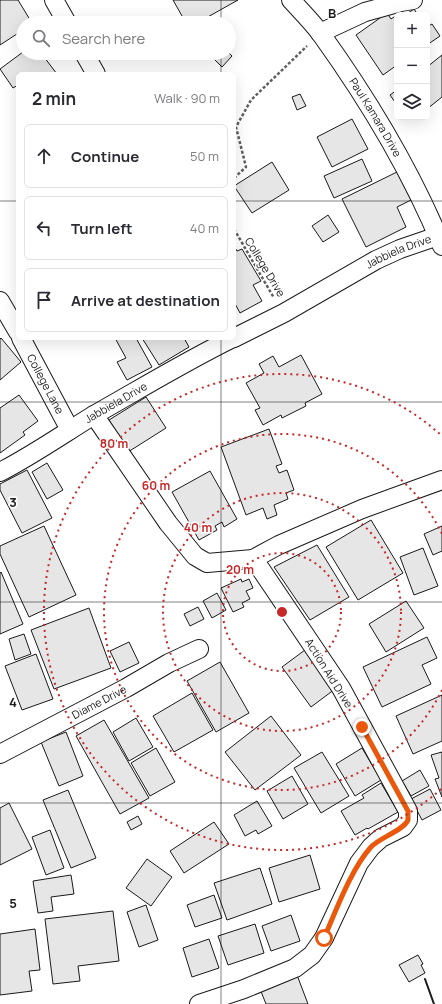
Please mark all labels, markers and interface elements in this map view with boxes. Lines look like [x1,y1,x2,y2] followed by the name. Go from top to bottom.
[328,4,336,22] text: B
[394,12,430,120] map controls
[394,12,430,48] button: +
[16,16,236,60] search box
[30,27,52,49] icon: search
[62,28,145,49] text: Search here
[394,48,430,84] button: −
[346,75,406,160] street label: Paul Kamara Drive
[394,84,430,120] button: layers
[32,87,76,110] text: 2 min
[154,89,220,107] text: Walk · 90 m
[33,145,55,167] icon: ahead
[71,146,139,167] text: Continue
[190,147,219,165] text: 50 m
[33,217,55,239] icon: left
[71,218,133,239] text: Turn left
[190,219,219,237] text: 40 m
[362,231,434,272] street label: Jabbiela Drive
[242,234,289,300] street label: College Drive
[33,289,55,311] icon: arrive
[71,290,220,311] text: Arrive at destination
[24,351,68,417] street label: College Lane
[81,378,150,426] street label: Jabbiela Drive
[100,435,128,452] text: 80 m
[142,477,170,494] text: 60 m
[9,493,17,511] text: 3
[184,519,212,536] text: 40 m
[226,561,254,578] text: 20 m
[275,605,289,619] centre of rings
[302,635,357,711] street label: Action Aid Drive
[69,681,129,722] street label: Diame Drive
[9,693,17,711] text: 4
[353,718,371,736] route end
[9,894,17,912] text: 5
[315,929,333,947] route start

